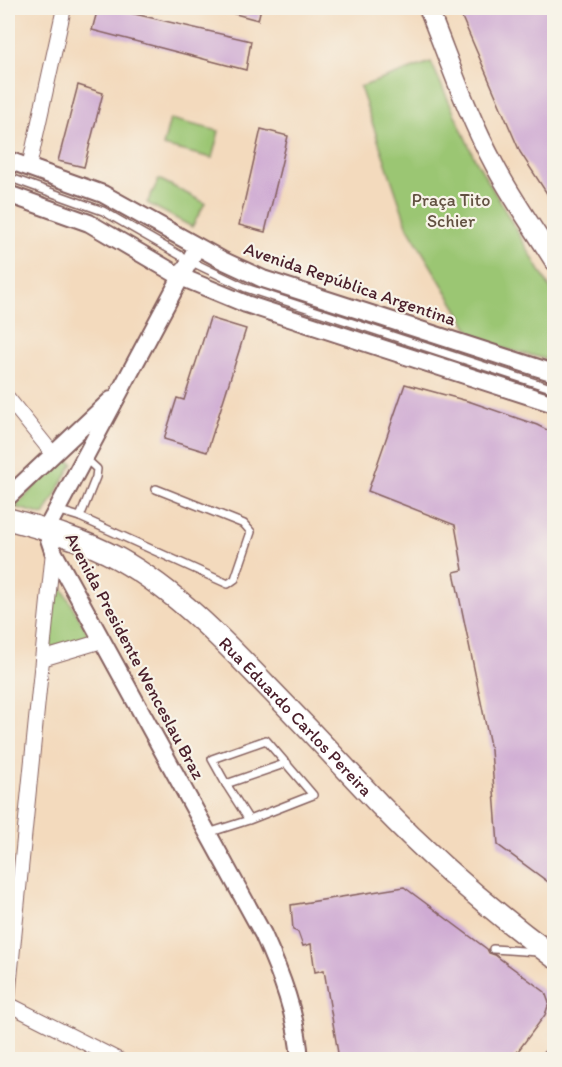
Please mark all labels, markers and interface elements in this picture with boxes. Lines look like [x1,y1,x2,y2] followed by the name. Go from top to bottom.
[412,189,490,232] park label: Praça Tito Schier
[241,237,459,331] street label: Avenida República Argentina
[60,529,210,783] street label: Avenida Presidente Wenceslau Braz
[214,632,377,801] street label: Rua Eduardo Carlos Pereira

